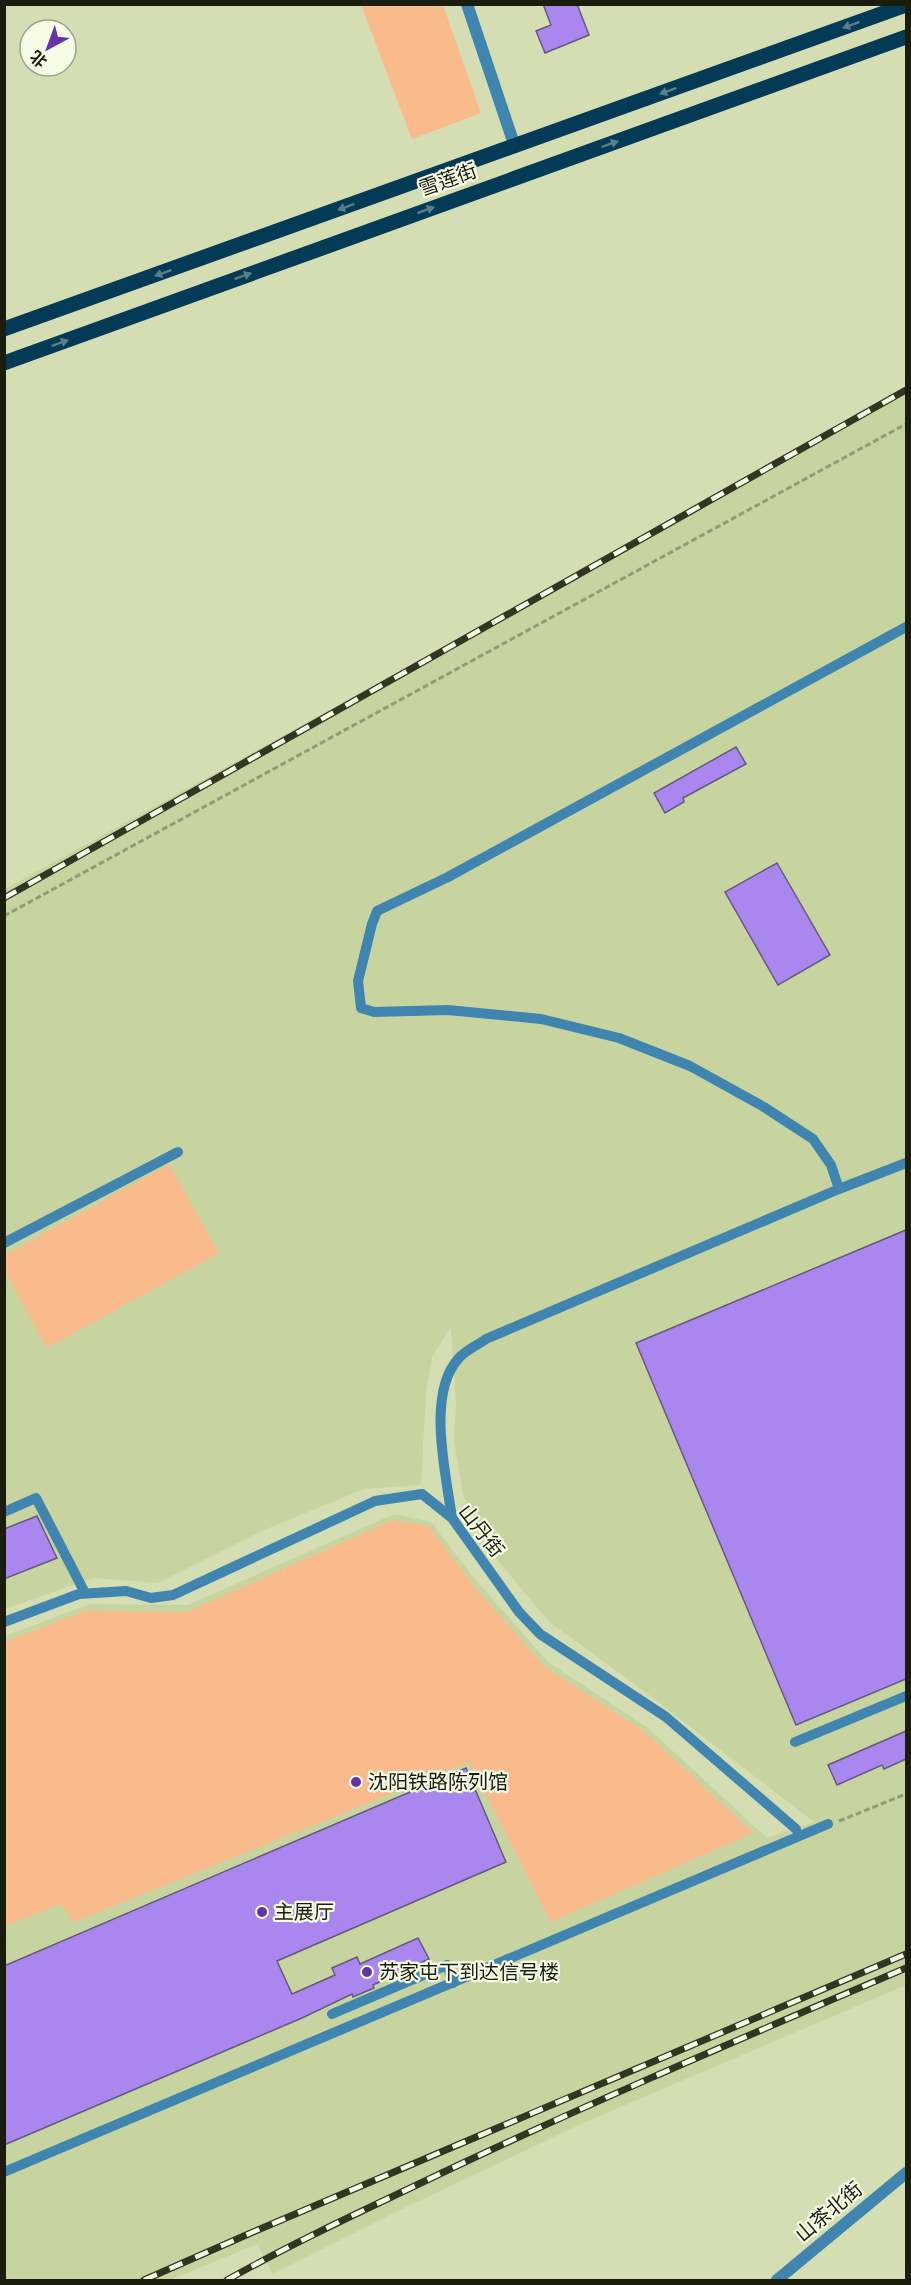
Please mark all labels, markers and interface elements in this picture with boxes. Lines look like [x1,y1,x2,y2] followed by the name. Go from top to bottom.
[18,18,78,78] north arrow
[842,20,860,30] one-way arrow
[26,47,51,71] text: 北
[659,87,677,97] one-way arrow
[601,138,619,148] one-way arrow
[416,159,480,201] street label: 雪莲街
[337,203,355,212] one-way arrow
[417,205,435,215] one-way arrow
[154,268,172,278] one-way arrow
[234,271,252,281] one-way arrow
[51,337,69,347] one-way arrow
[453,1500,509,1562] street label: 山丹街
[368,1771,508,1794] place label: 沈阳铁路陈列馆
[349,1775,363,1789] marker: 沈阳铁路陈列馆
[274,1901,334,1924] place label: 主展厅
[255,1905,269,1919] marker: 主展厅
[379,1961,559,1984] place label: 苏家屯下到达信号楼
[360,1965,374,1979] marker: 苏家屯下到达信号楼
[791,2177,867,2247] street label: 山茶北街

